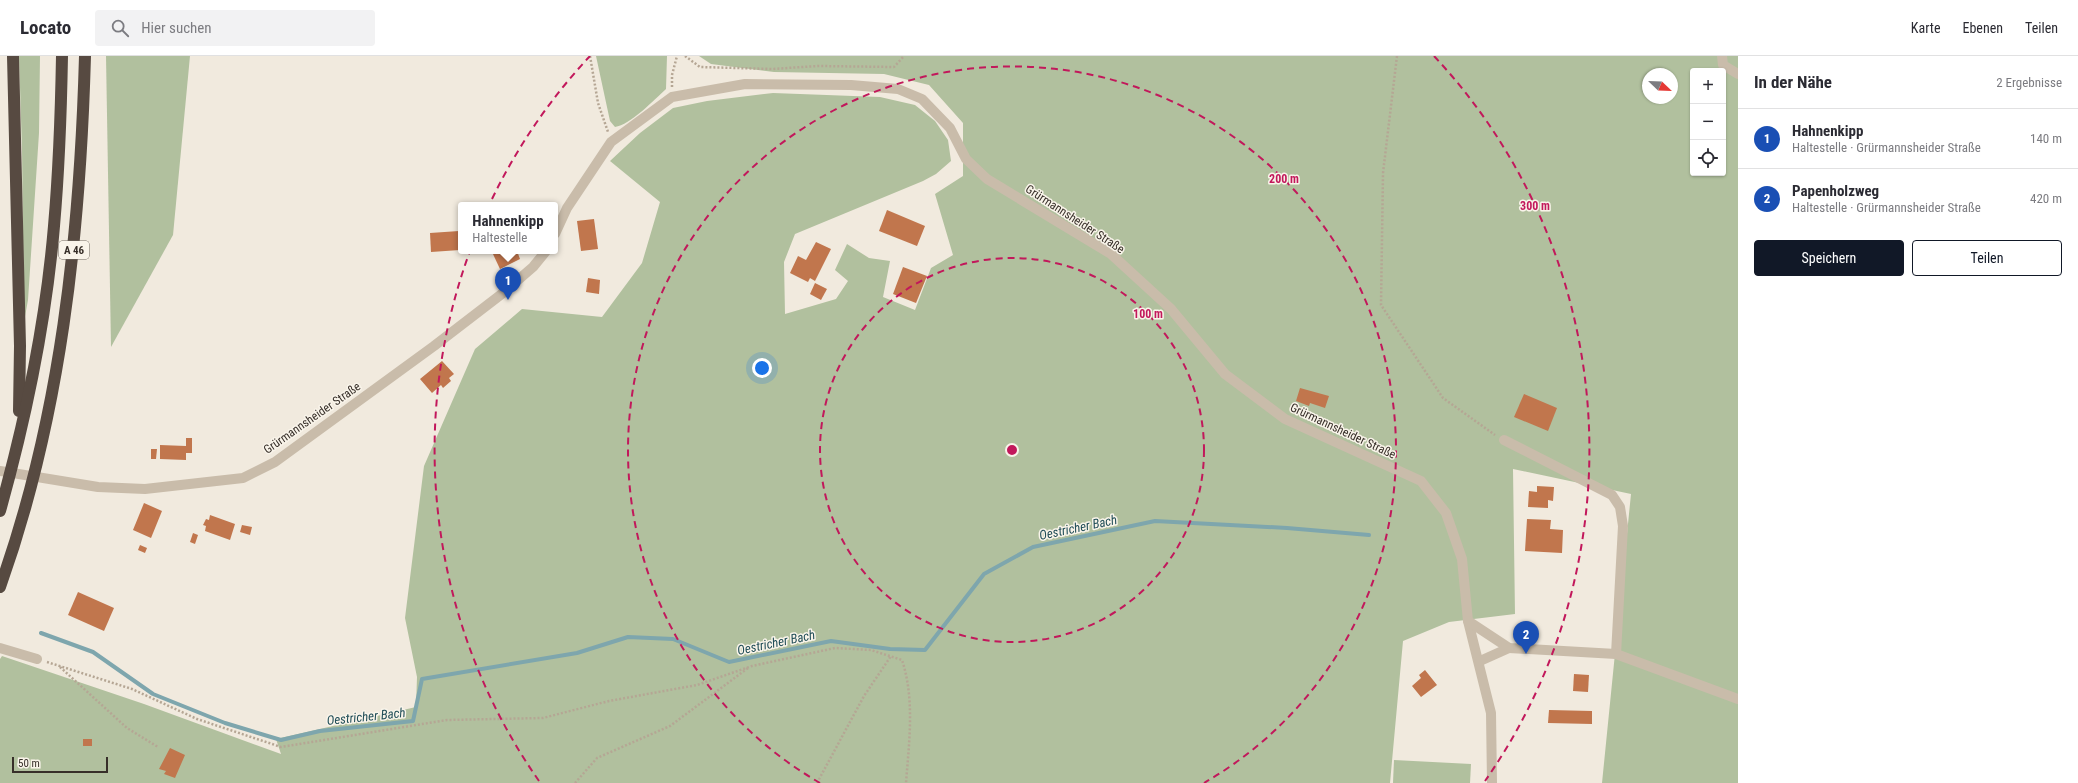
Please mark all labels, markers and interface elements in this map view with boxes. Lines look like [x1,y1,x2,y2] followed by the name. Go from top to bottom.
[95,10,375,46] search box
[20,16,71,39] text: Locato
[109,17,131,39] icon: search
[141,19,212,37] text: Hier suchen
[1911,20,1940,36] text: Karte
[1962,20,2003,36] text: Ebenen
[2025,20,2058,36] text: Teilen
[1642,68,1678,104] north arrow
[1690,68,1726,176] map controls
[1690,68,1726,104] button: +
[1754,72,1832,92] text: In der Nähe
[1996,75,2062,90] text: 2 Ergebnisse
[1690,104,1726,140] button: −
[1792,122,1863,140] text: Hahnenkipp
[1764,131,1770,146] text: 1
[2030,131,2062,146] text: 140 m
[1690,140,1726,176] button: locate
[1792,140,1981,155] text: Haltestelle · Grürmannsheider Straße
[1269,172,1299,186] text: 200 m
[1023,182,1127,256] street label: Grürmannsheider Straße
[1792,182,1879,200] text: Papenholzweg
[1764,191,1770,206] text: 2
[2030,191,2062,206] text: 420 m
[1520,199,1550,213] text: 300 m
[1792,200,1981,215] text: Haltestelle · Grürmannsheider Straße
[458,202,558,254] popup
[472,212,544,230] text: Hahnenkipp
[472,230,527,245] text: Haltestelle
[1754,240,1904,276] button: Speichern
[1912,240,2062,276] button: Teilen
[59,241,89,259] road number: A 46
[495,267,521,300] pin: 1
[1133,307,1163,321] text: 100 m
[752,358,772,378] your location
[261,379,363,457] street label: Grürmannsheider Straße
[1288,400,1398,462] street label: Grürmannsheider Straße
[1005,443,1019,457] centre of rings
[1038,512,1118,543] water label: Oestricher Bach
[1513,621,1539,654] pin: 2
[736,627,816,658] water label: Oestricher Bach
[326,705,406,728] water label: Oestricher Bach
[12,755,108,774] scale bar
[18,757,40,770] text: 50 m

